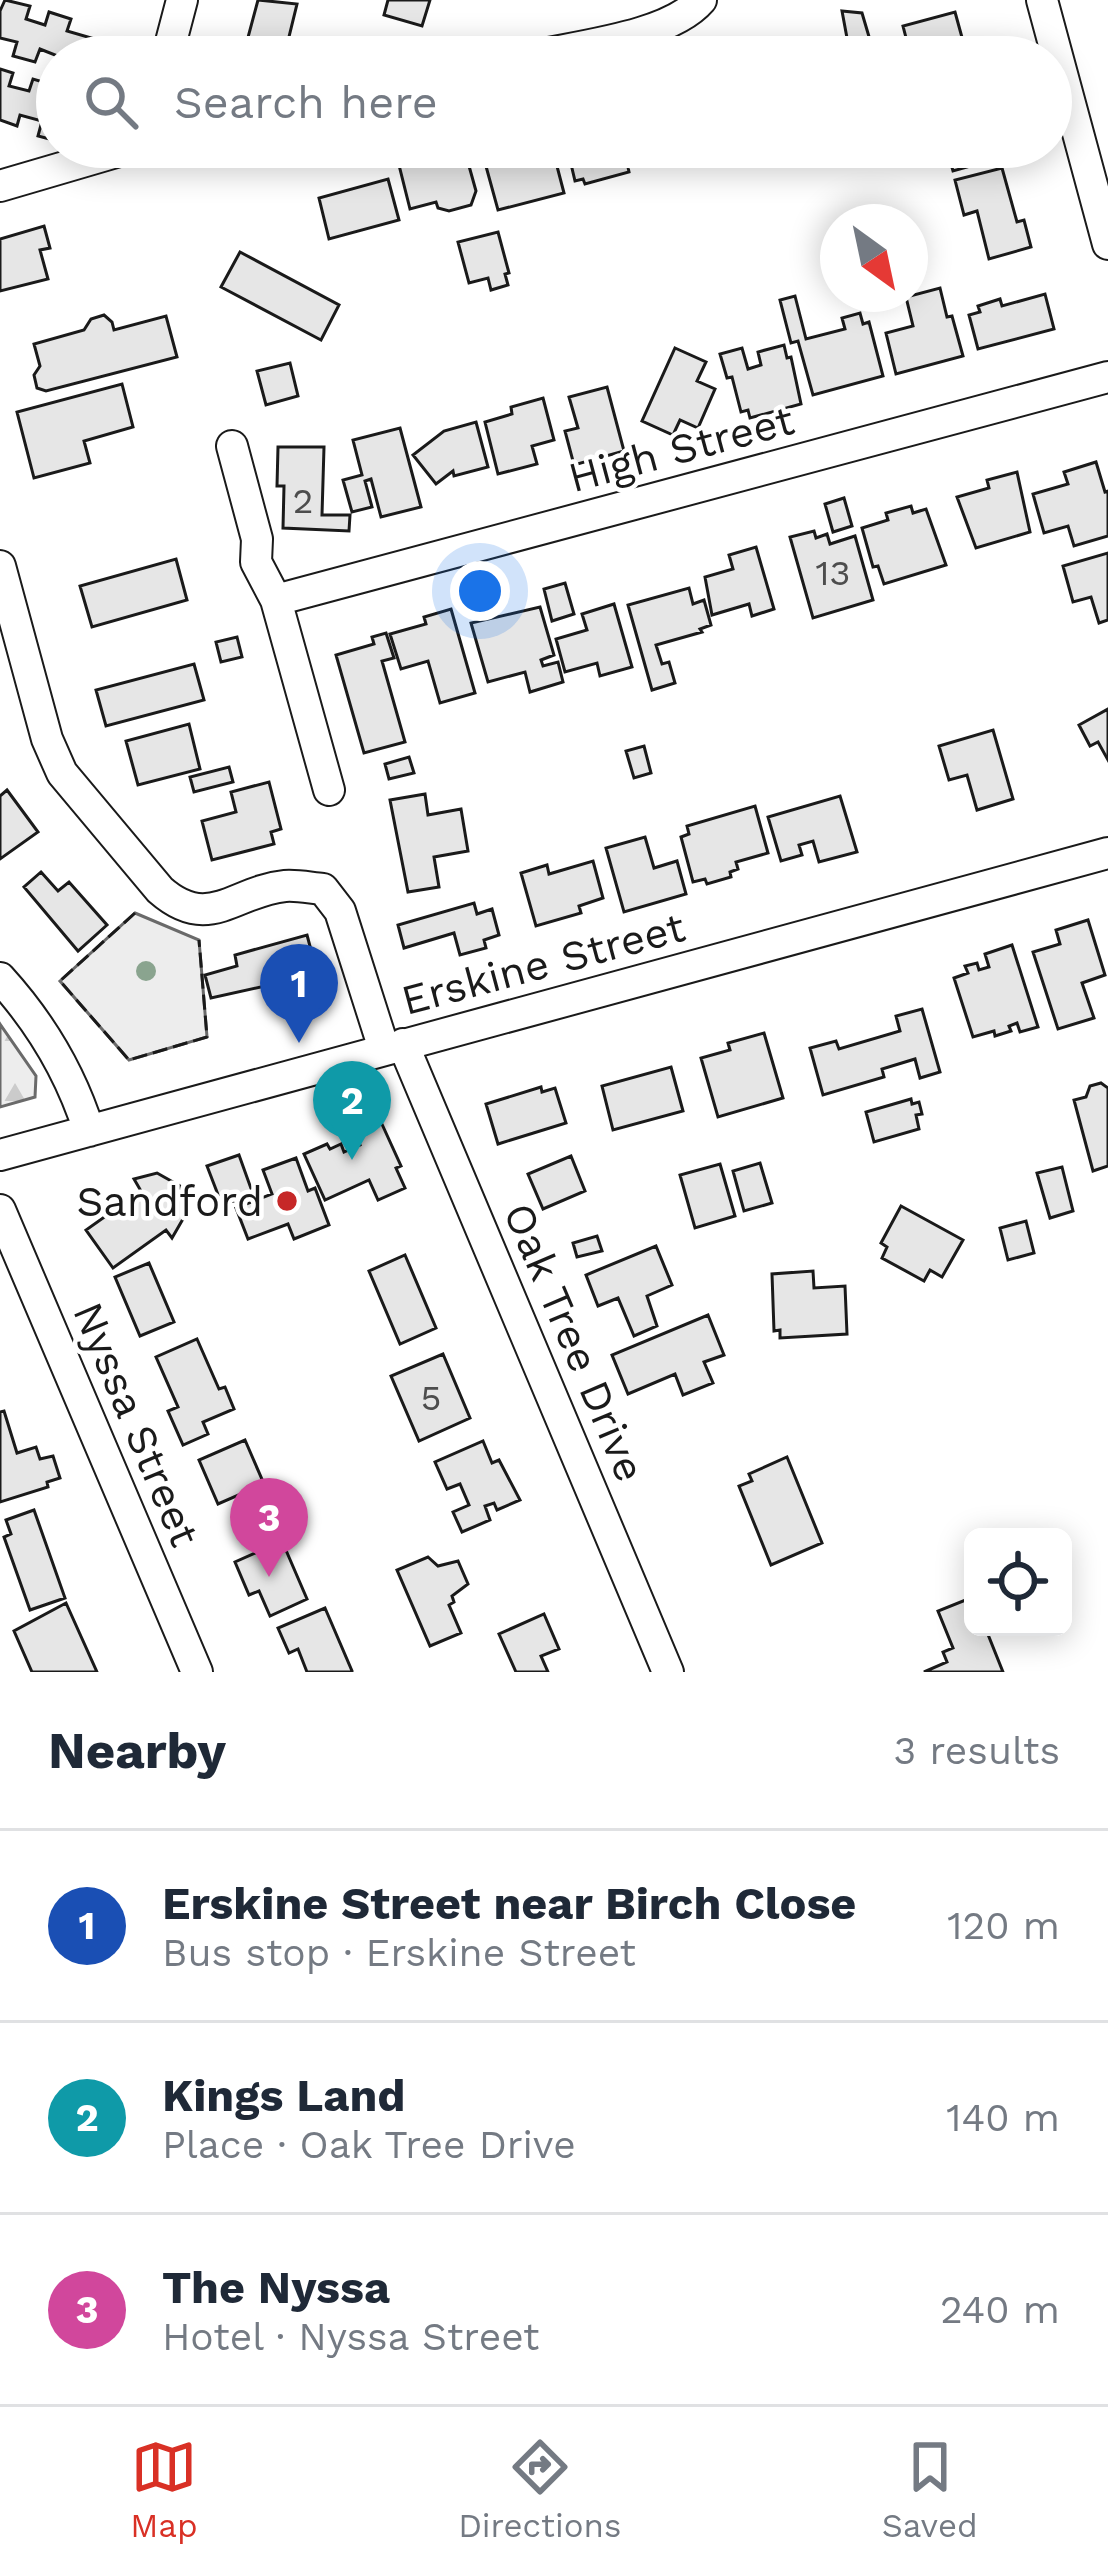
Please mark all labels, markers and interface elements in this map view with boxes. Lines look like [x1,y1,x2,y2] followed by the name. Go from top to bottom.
[36,36,1072,168] search box
[78,69,144,135] icon: search
[174,76,438,129] text: Search here
[820,204,928,312] north arrow
[563,395,799,502] street label: High Street
[293,480,314,522] house number: 2
[815,552,851,594] house number: 13
[450,561,510,621] your location
[396,902,690,1025] street label: Erskine Street
[260,944,338,1043] pin: 1
[313,1061,391,1160] pin: 2
[76,1177,263,1226] place label: Sandford
[274,1188,300,1214] marker: Sandford
[494,1196,655,1489] street label: Oak Tree Drive
[63,1295,210,1553] street label: Nyssa Street
[421,1377,441,1419] house number: 5
[230,1478,308,1577] pin: 3
[964,1528,1072,1636] map controls
[964,1528,1072,1636] button: locate
[48,1721,226,1780] text: Nearby
[894,1728,1060,1773] text: 3 results
[162,1877,856,1930] text: Erskine Street near Birch Close
[79,1903,95,1948] text: 1
[947,1903,1060,1948] text: 120 m
[162,1930,636,1975] text: Bus stop · Erskine Street
[162,2069,406,2122] text: Kings Land
[75,2095,99,2140] text: 2
[946,2095,1060,2140] text: 140 m
[162,2122,576,2167] text: Place · Oak Tree Drive
[162,2261,390,2314] text: The Nyssa
[75,2287,99,2332] text: 3
[940,2287,1060,2332] text: 240 m
[162,2314,539,2359] text: Hotel · Nyssa Street
[130,2434,198,2545] tab: Map
[458,2434,621,2545] tab: Directions
[882,2434,978,2545] tab: Saved

